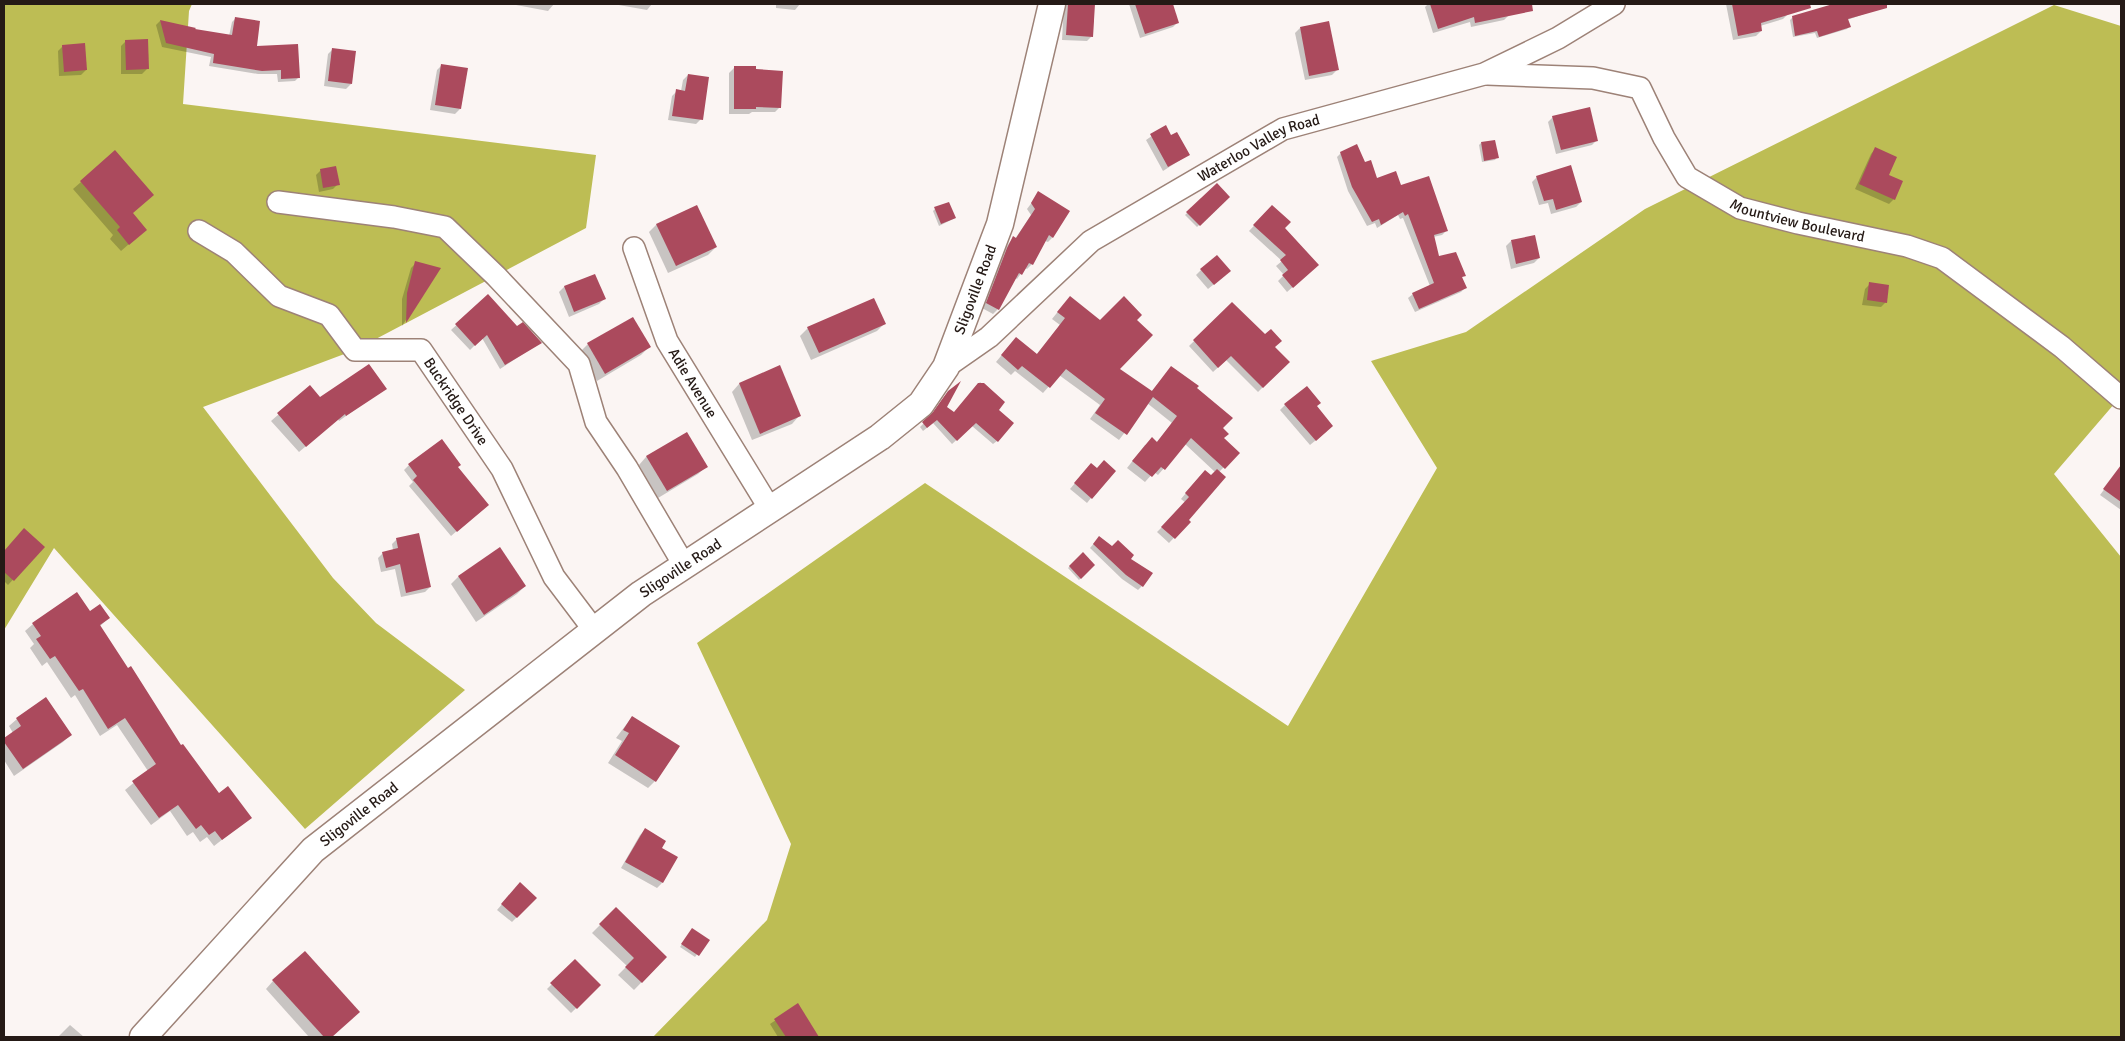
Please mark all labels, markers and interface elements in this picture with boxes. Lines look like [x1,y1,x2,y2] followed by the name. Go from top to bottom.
[1194,110,1322,186] street label: Waterloo Valley Road
[1726,195,1866,246] street label: Mountview Boulevard
[950,242,1000,337] street label: Sligoville Road
[665,345,721,421] street label: Adie Avenue
[420,354,492,449] street label: Buckridge Drive
[636,535,725,602] street label: Sligoville Road
[316,778,402,850] street label: Sligoville Road

